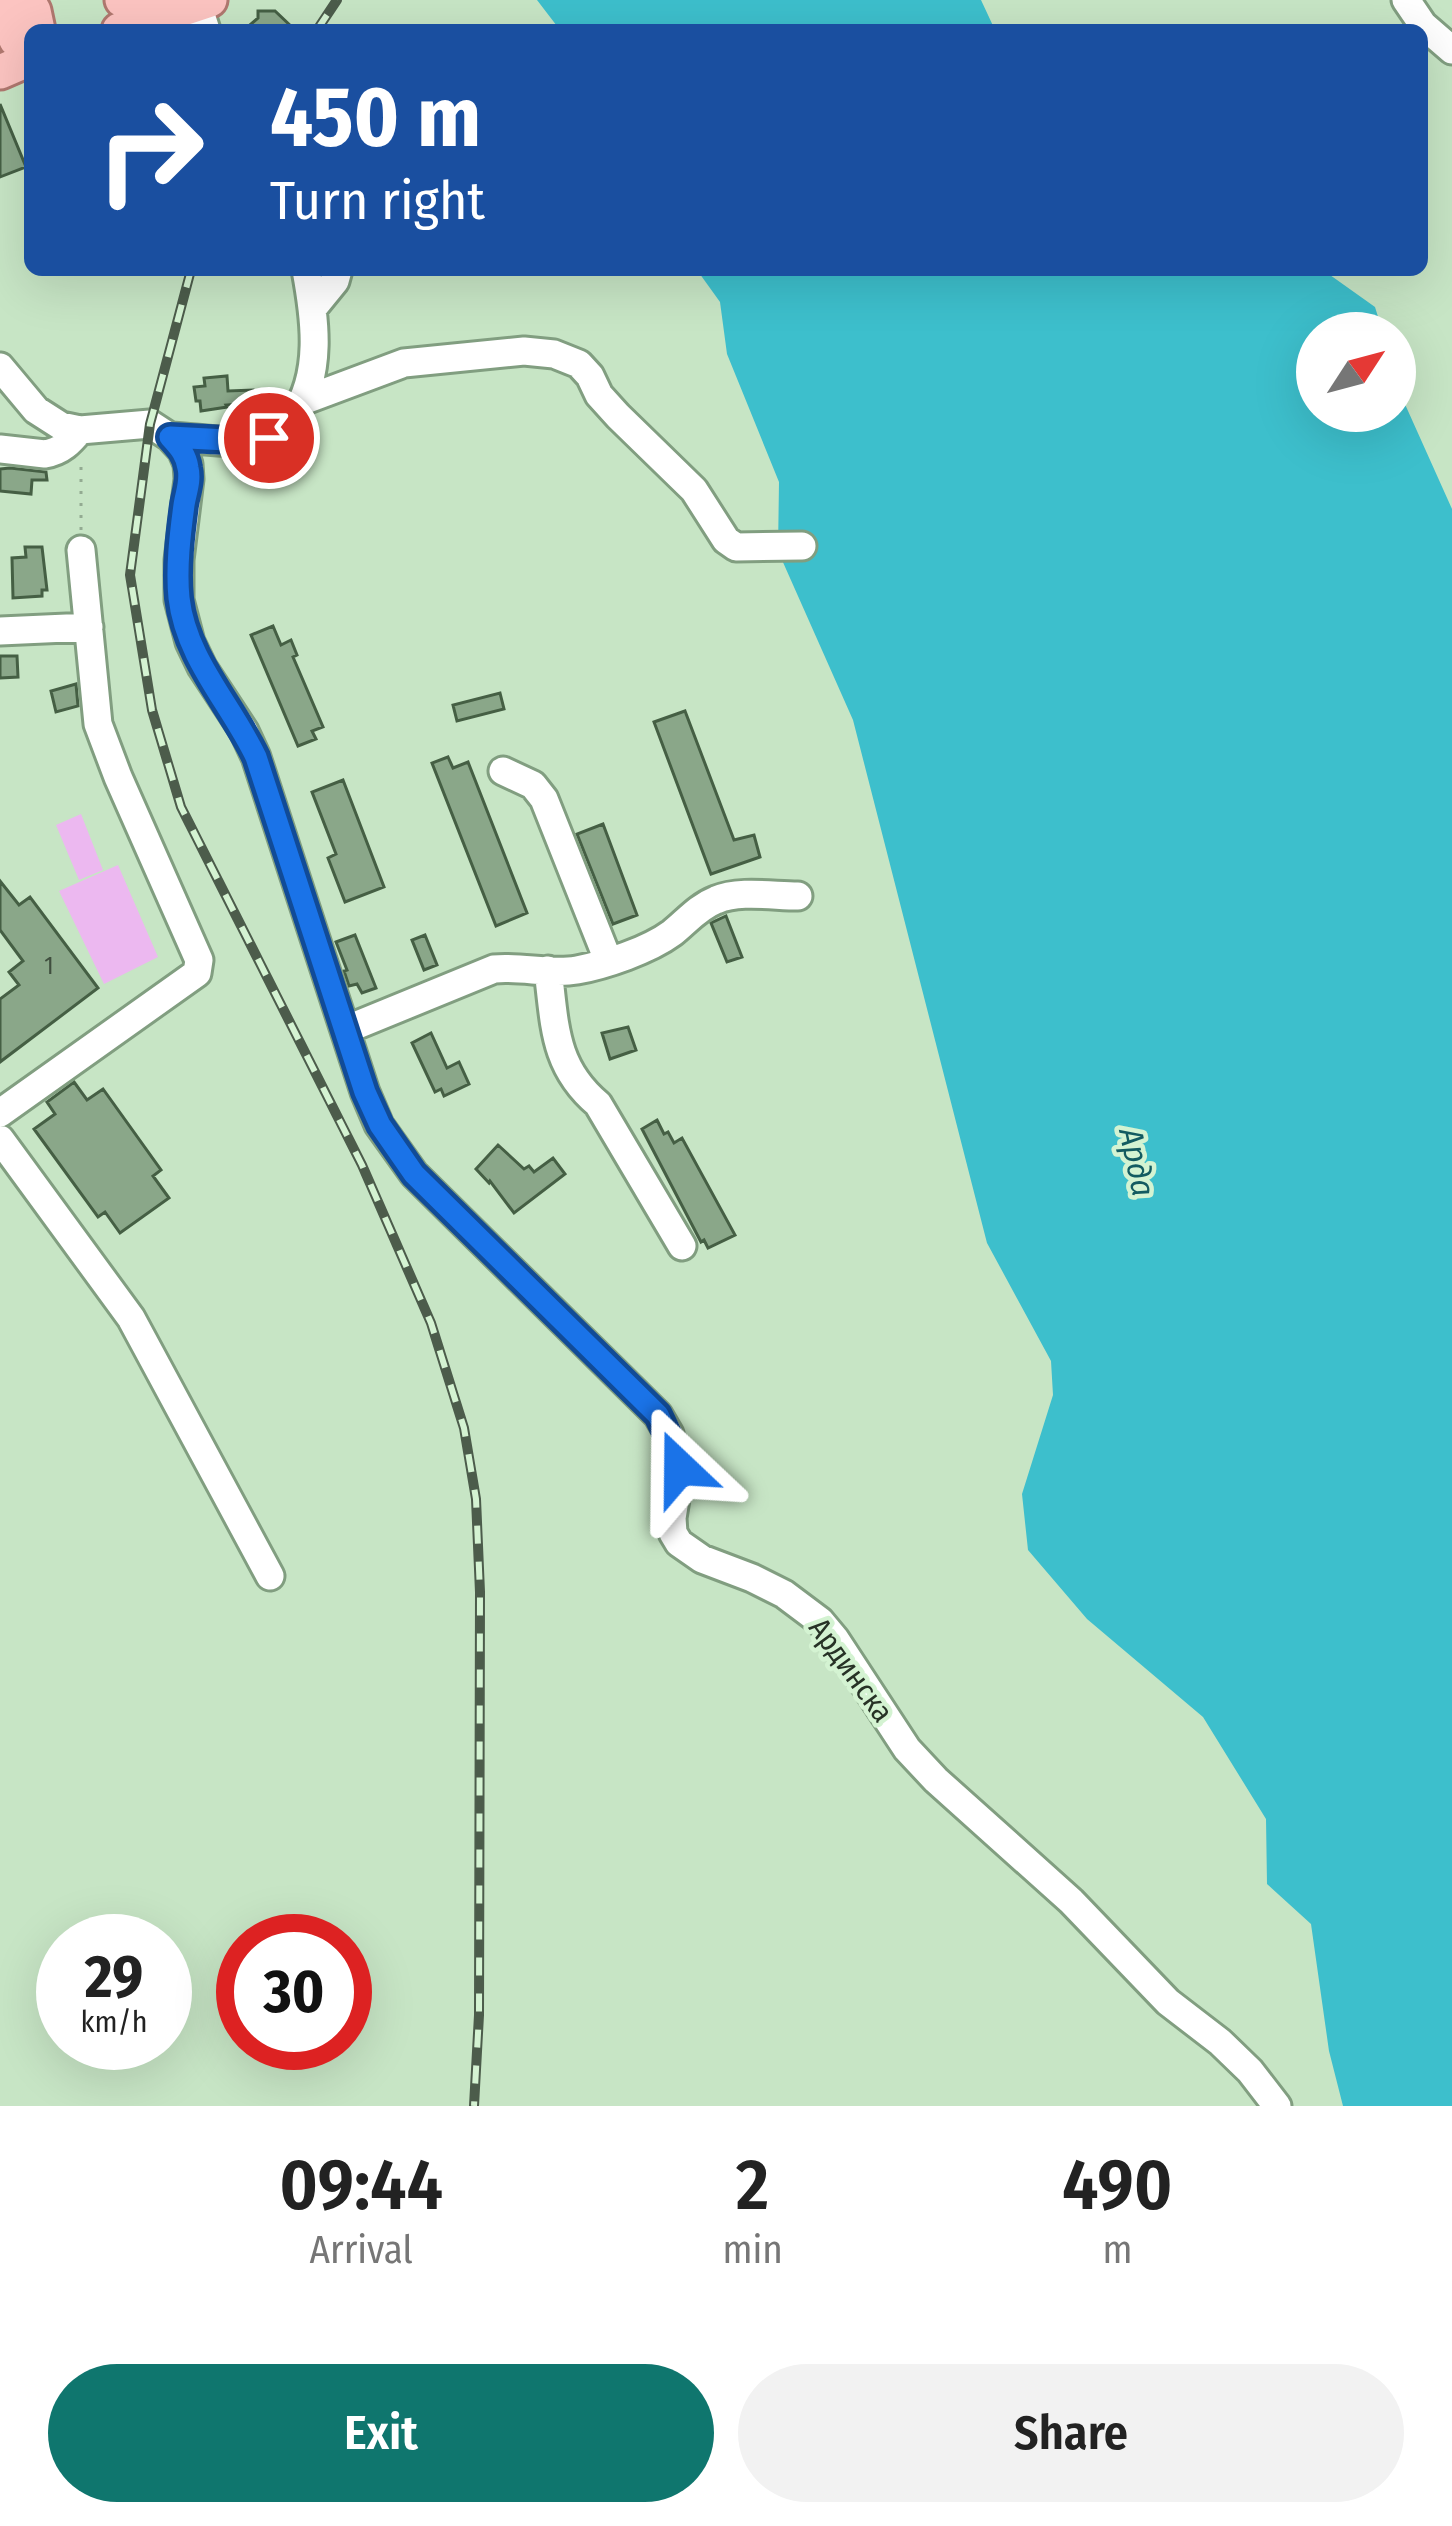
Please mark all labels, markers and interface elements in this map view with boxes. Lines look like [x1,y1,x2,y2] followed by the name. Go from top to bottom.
[270,67,481,168] text: 450 m
[72,72,228,228] icon: right
[270,169,485,233] text: Turn right
[1296,312,1416,432] north arrow
[1296,312,1416,432] map controls
[218,387,320,489] pin
[236,405,302,471] icon: arrive
[44,952,54,980] house number: 1
[1110,1123,1164,1200] water label: Арда
[617,1405,743,1531] position arrow
[801,1611,901,1729] street label: Ардинска
[216,1914,372,2070] speed limit sign: 30
[85,1941,143,2013] text: 29
[81,2004,147,2040] text: km/h
[279,2142,443,2228] text: 09:44
[736,2142,769,2228] text: 2
[1062,2142,1173,2228] text: 490
[310,2227,413,2273] text: Arrival
[722,2227,783,2273] text: min
[1102,2227,1132,2273] text: m
[48,2364,714,2502] button: Exit
[738,2364,1404,2502] button: Share

